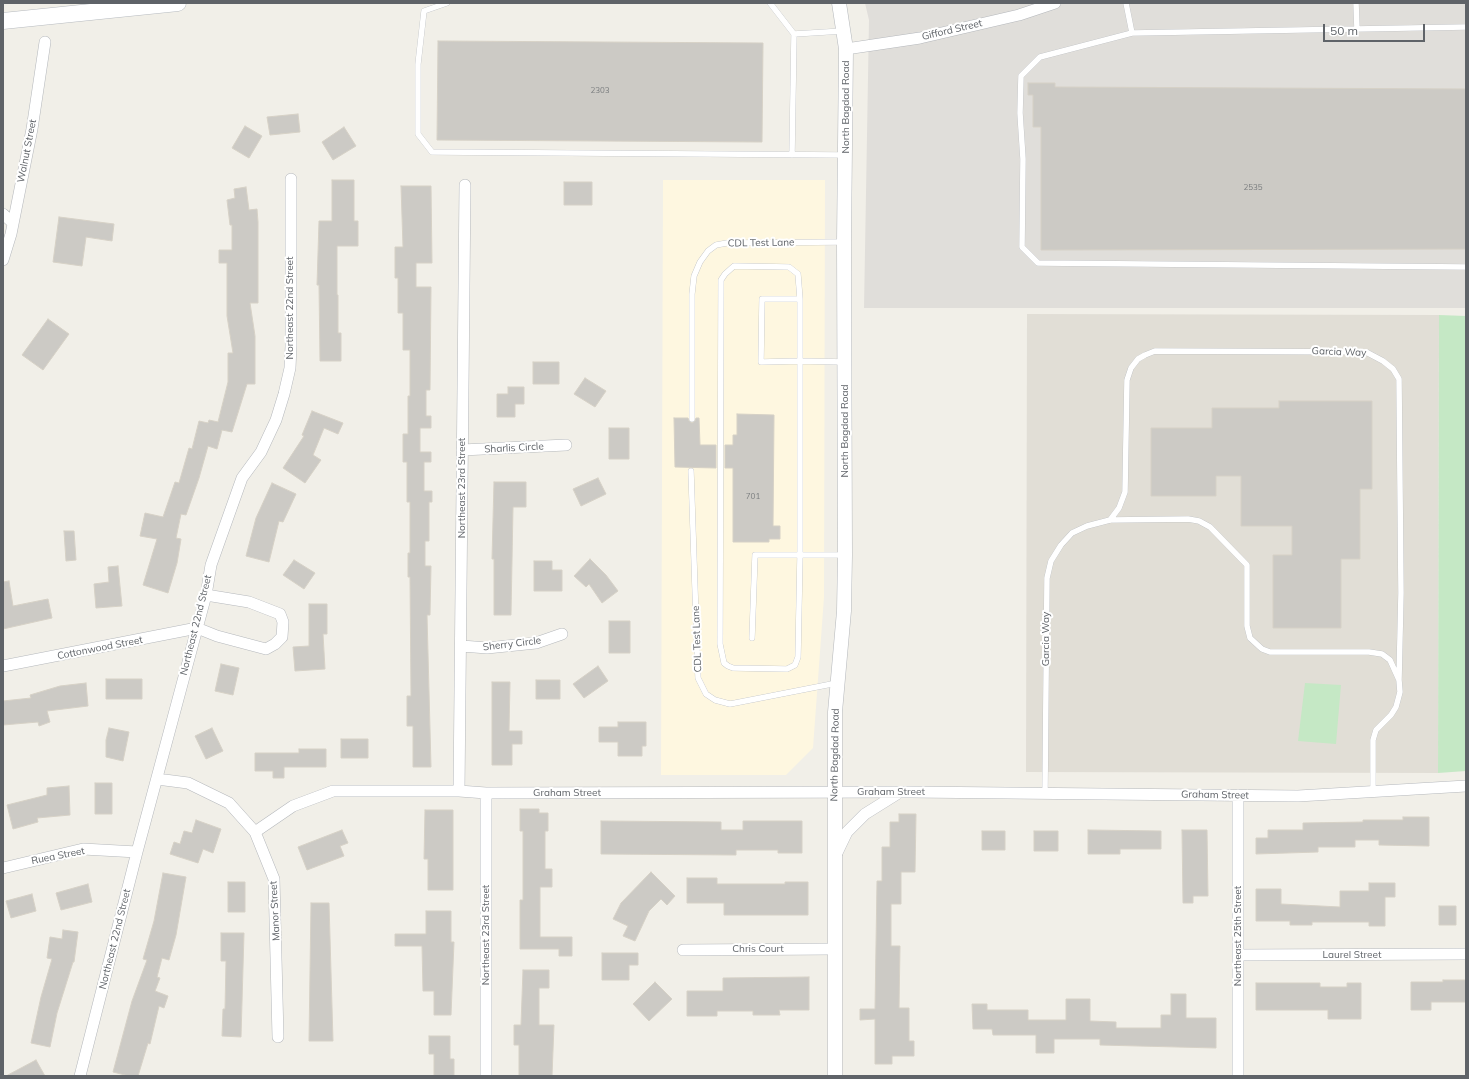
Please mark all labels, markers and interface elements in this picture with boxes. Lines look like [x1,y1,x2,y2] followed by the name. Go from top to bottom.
[1325,16,1427,42] scale bar
[921,17,983,43] street label: Gifford Street
[1330,23,1358,38] text: 50 m
[840,61,852,153] street label: North Bagdad Road
[590,86,610,96] house number: 2303
[15,118,39,184] street label: Walnut Street
[1243,183,1263,193] house number: 2535
[727,236,795,250] street label: CDL Test Lane
[284,256,296,360] street label: Northeast 22nd Street
[1311,345,1367,359] street label: Garcia Way
[839,385,851,477] street label: North Bagdad Road
[456,438,468,538] street label: Northeast 23rd Street
[484,440,544,456] street label: Sharlis Circle
[746,492,760,502] house number: 701
[178,574,214,676] street label: Northeast 22nd Street
[690,605,704,673] street label: CDL Test Lane
[1040,612,1052,666] street label: Garcia Way
[56,634,144,662] street label: Cottonwood Street
[482,634,542,654] street label: Sherry Circle
[828,708,842,802] street label: North Bagdad Road
[857,786,925,798] street label: Graham Street
[533,787,601,799] street label: Graham Street
[1181,788,1249,802] street label: Graham Street
[30,845,86,867] street label: Ruea Street
[267,881,283,941] street label: Manor Street
[480,885,492,985] street label: Northeast 23rd Street
[1232,886,1244,986] street label: Northeast 25th Street
[97,888,133,990] street label: Northeast 22nd Street
[732,943,784,955] street label: Chris Court
[1323,949,1381,961] street label: Laurel Street

